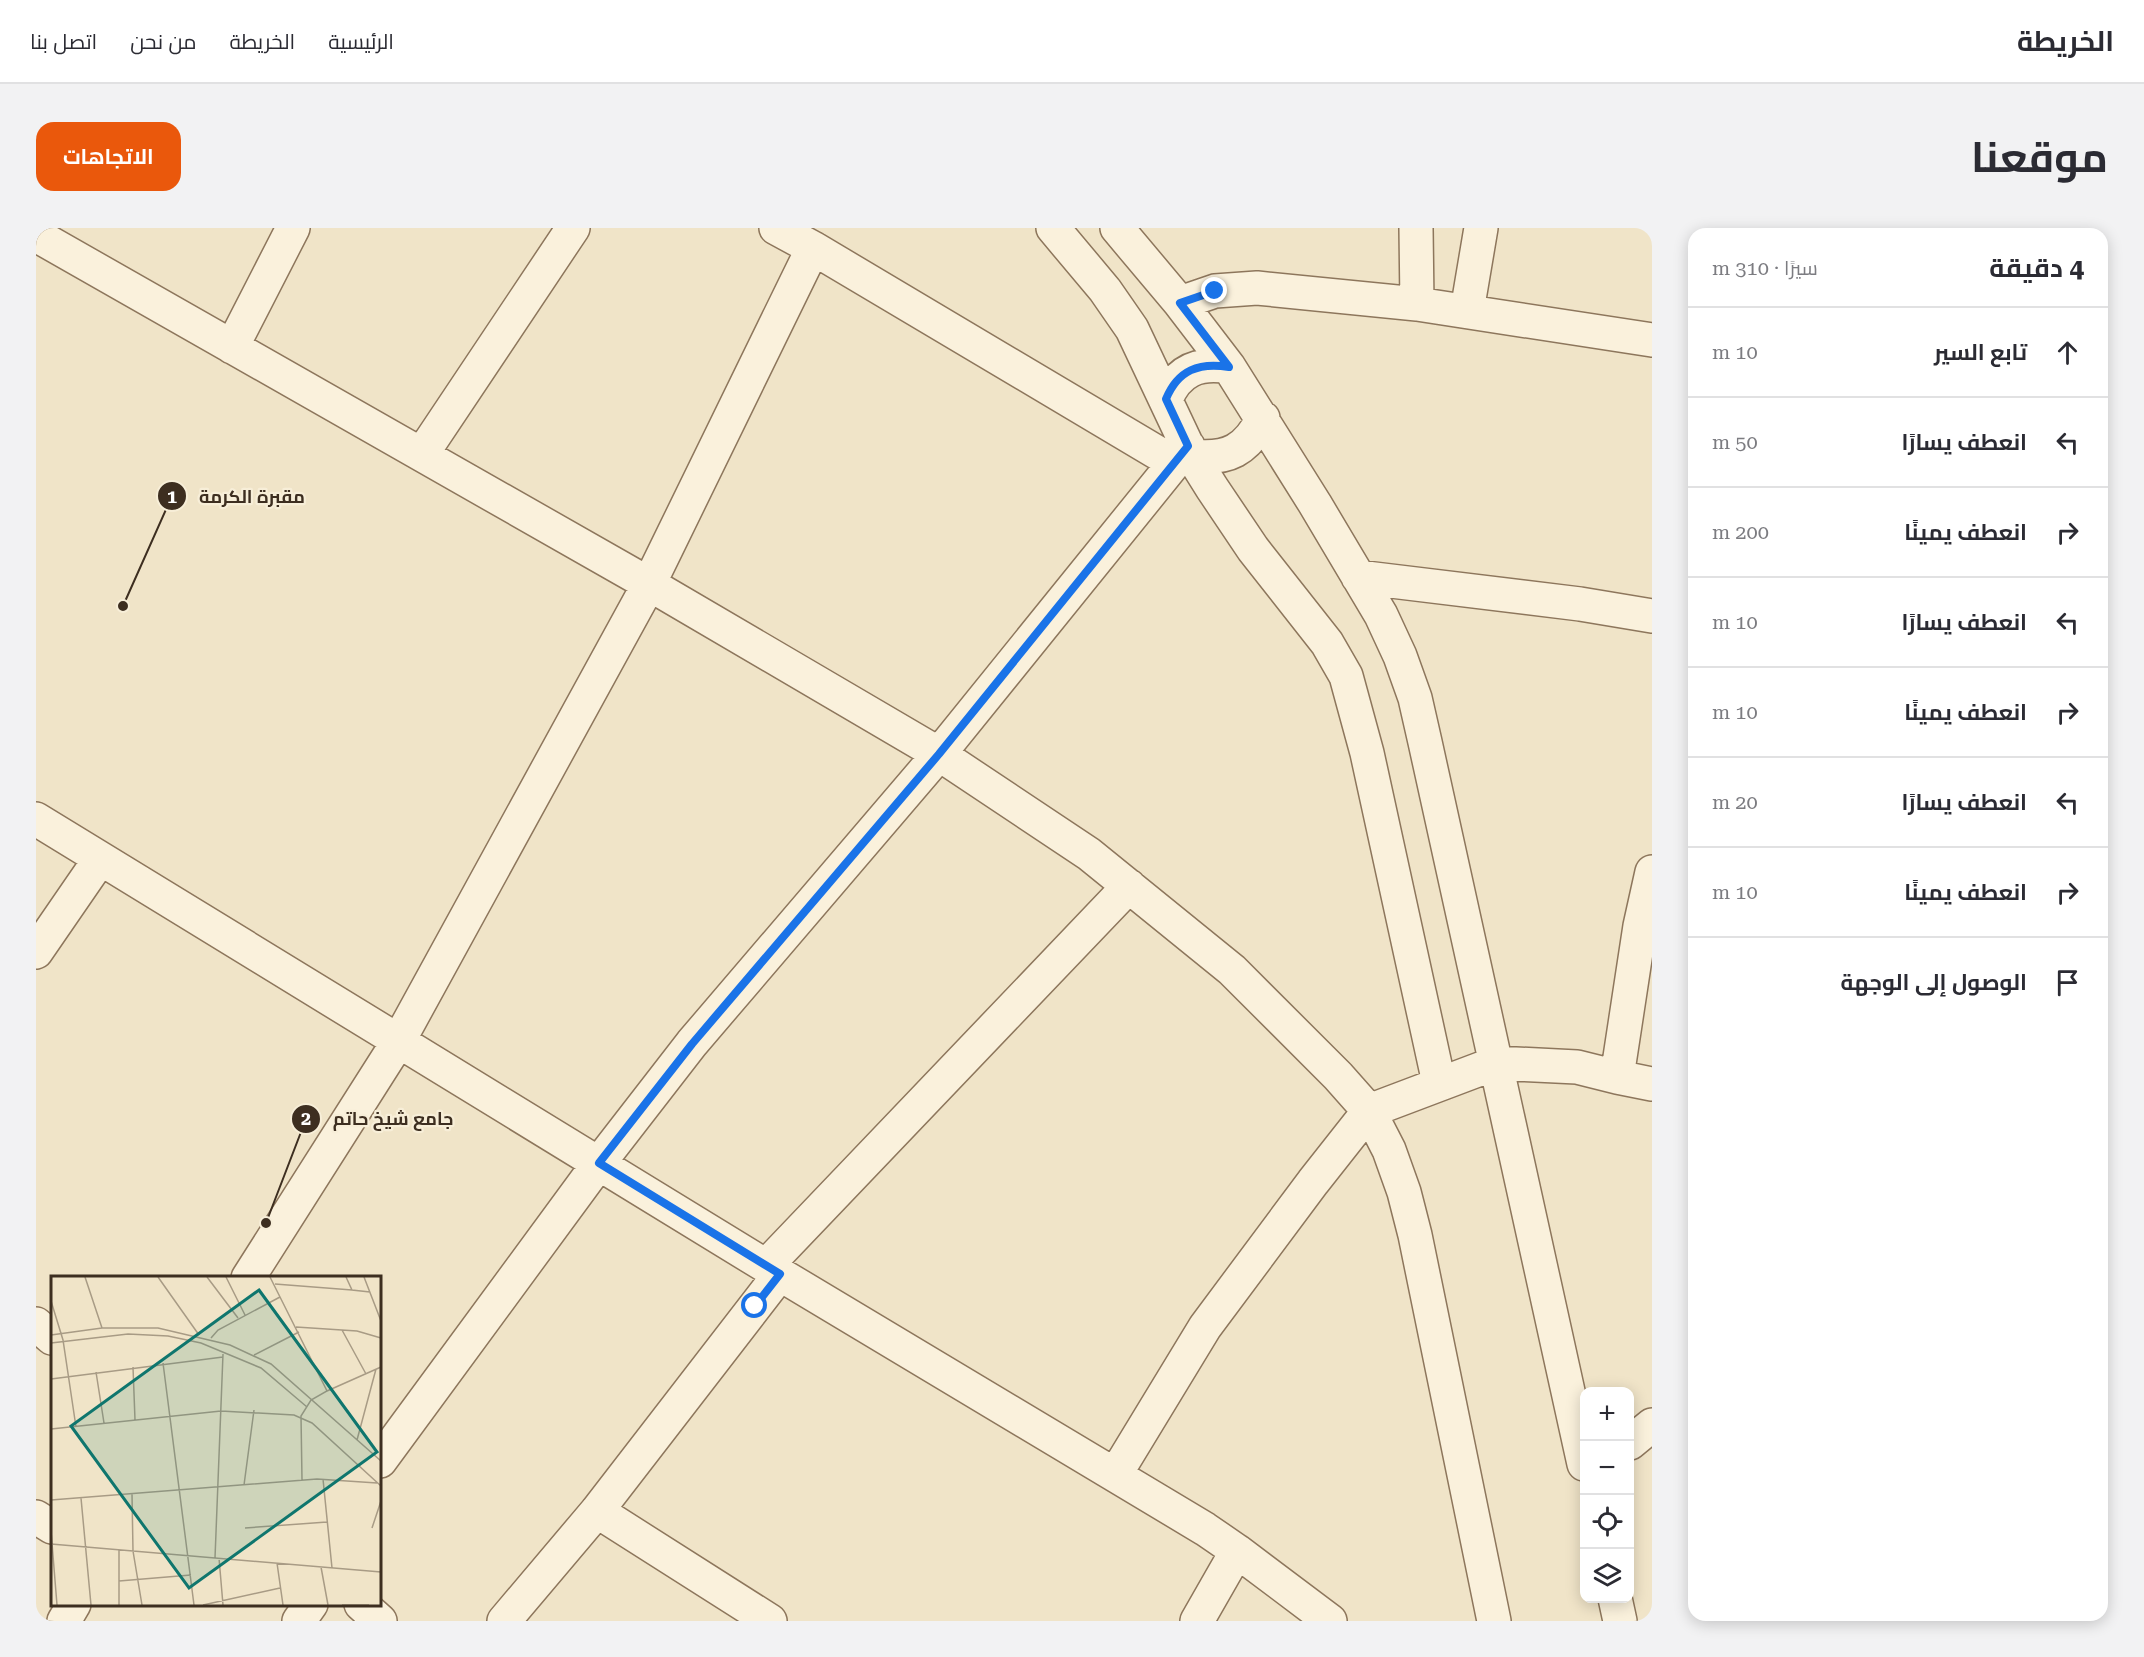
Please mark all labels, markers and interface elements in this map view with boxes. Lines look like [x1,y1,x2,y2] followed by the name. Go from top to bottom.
[2017,25,2114,58] text: الخريطة
[30,30,97,54] text: اتصل بنا
[130,30,197,54] text: من نحن
[230,30,295,54] text: الخريطة
[328,30,394,54] text: الرئيسية
[36,122,181,191] button: الاتجاهات
[1971,133,2108,182] text: موقعنا
[1989,253,2084,283] text: 4 دقيقة
[1712,256,1818,280] text: سيرًا · 310 m
[1201,277,1227,303] route end
[2051,336,2084,369] icon: ahead
[1712,340,1758,364] text: 10 m
[1934,340,2027,365] text: تابع السير
[2051,426,2084,459] icon: left
[1712,430,1758,454] text: 50 m
[1901,430,2027,455] text: انعطف يسارًا
[157,478,317,514] callout: مقبرة الكرمة
[167,486,177,507] text: 1
[199,486,305,508] text: مقبرة الكرمة
[2051,516,2084,549] icon: right
[1712,520,1769,544] text: 200 m
[1904,520,2027,545] text: انعطف يمينًا
[2051,606,2084,639] icon: left
[1712,610,1758,634] text: 10 m
[1901,610,2027,635] text: انعطف يسارًا
[2051,696,2084,729] icon: right
[1712,700,1758,724] text: 10 m
[1904,700,2027,725] text: انعطف يمينًا
[2051,786,2084,819] icon: left
[1712,790,1758,814] text: 20 m
[1901,790,2027,815] text: انعطف يسارًا
[2051,876,2084,909] icon: right
[1712,880,1758,904] text: 10 m
[1904,880,2027,905] text: انعطف يمينًا
[2051,966,2084,999] icon: arrive
[1841,970,2027,995] text: الوصول إلى الوجهة
[291,1101,466,1137] callout: جامع شيخ حاتم
[301,1108,311,1129] text: 2
[333,1108,453,1131] text: جامع شيخ حاتم
[51,1276,381,1606] inset map
[741,1292,767,1318] route start
[1580,1387,1634,1603] map controls
[1580,1387,1634,1441] button: +
[1580,1441,1634,1495] button: −
[1580,1495,1634,1549] button: locate
[1580,1549,1634,1603] button: layers

